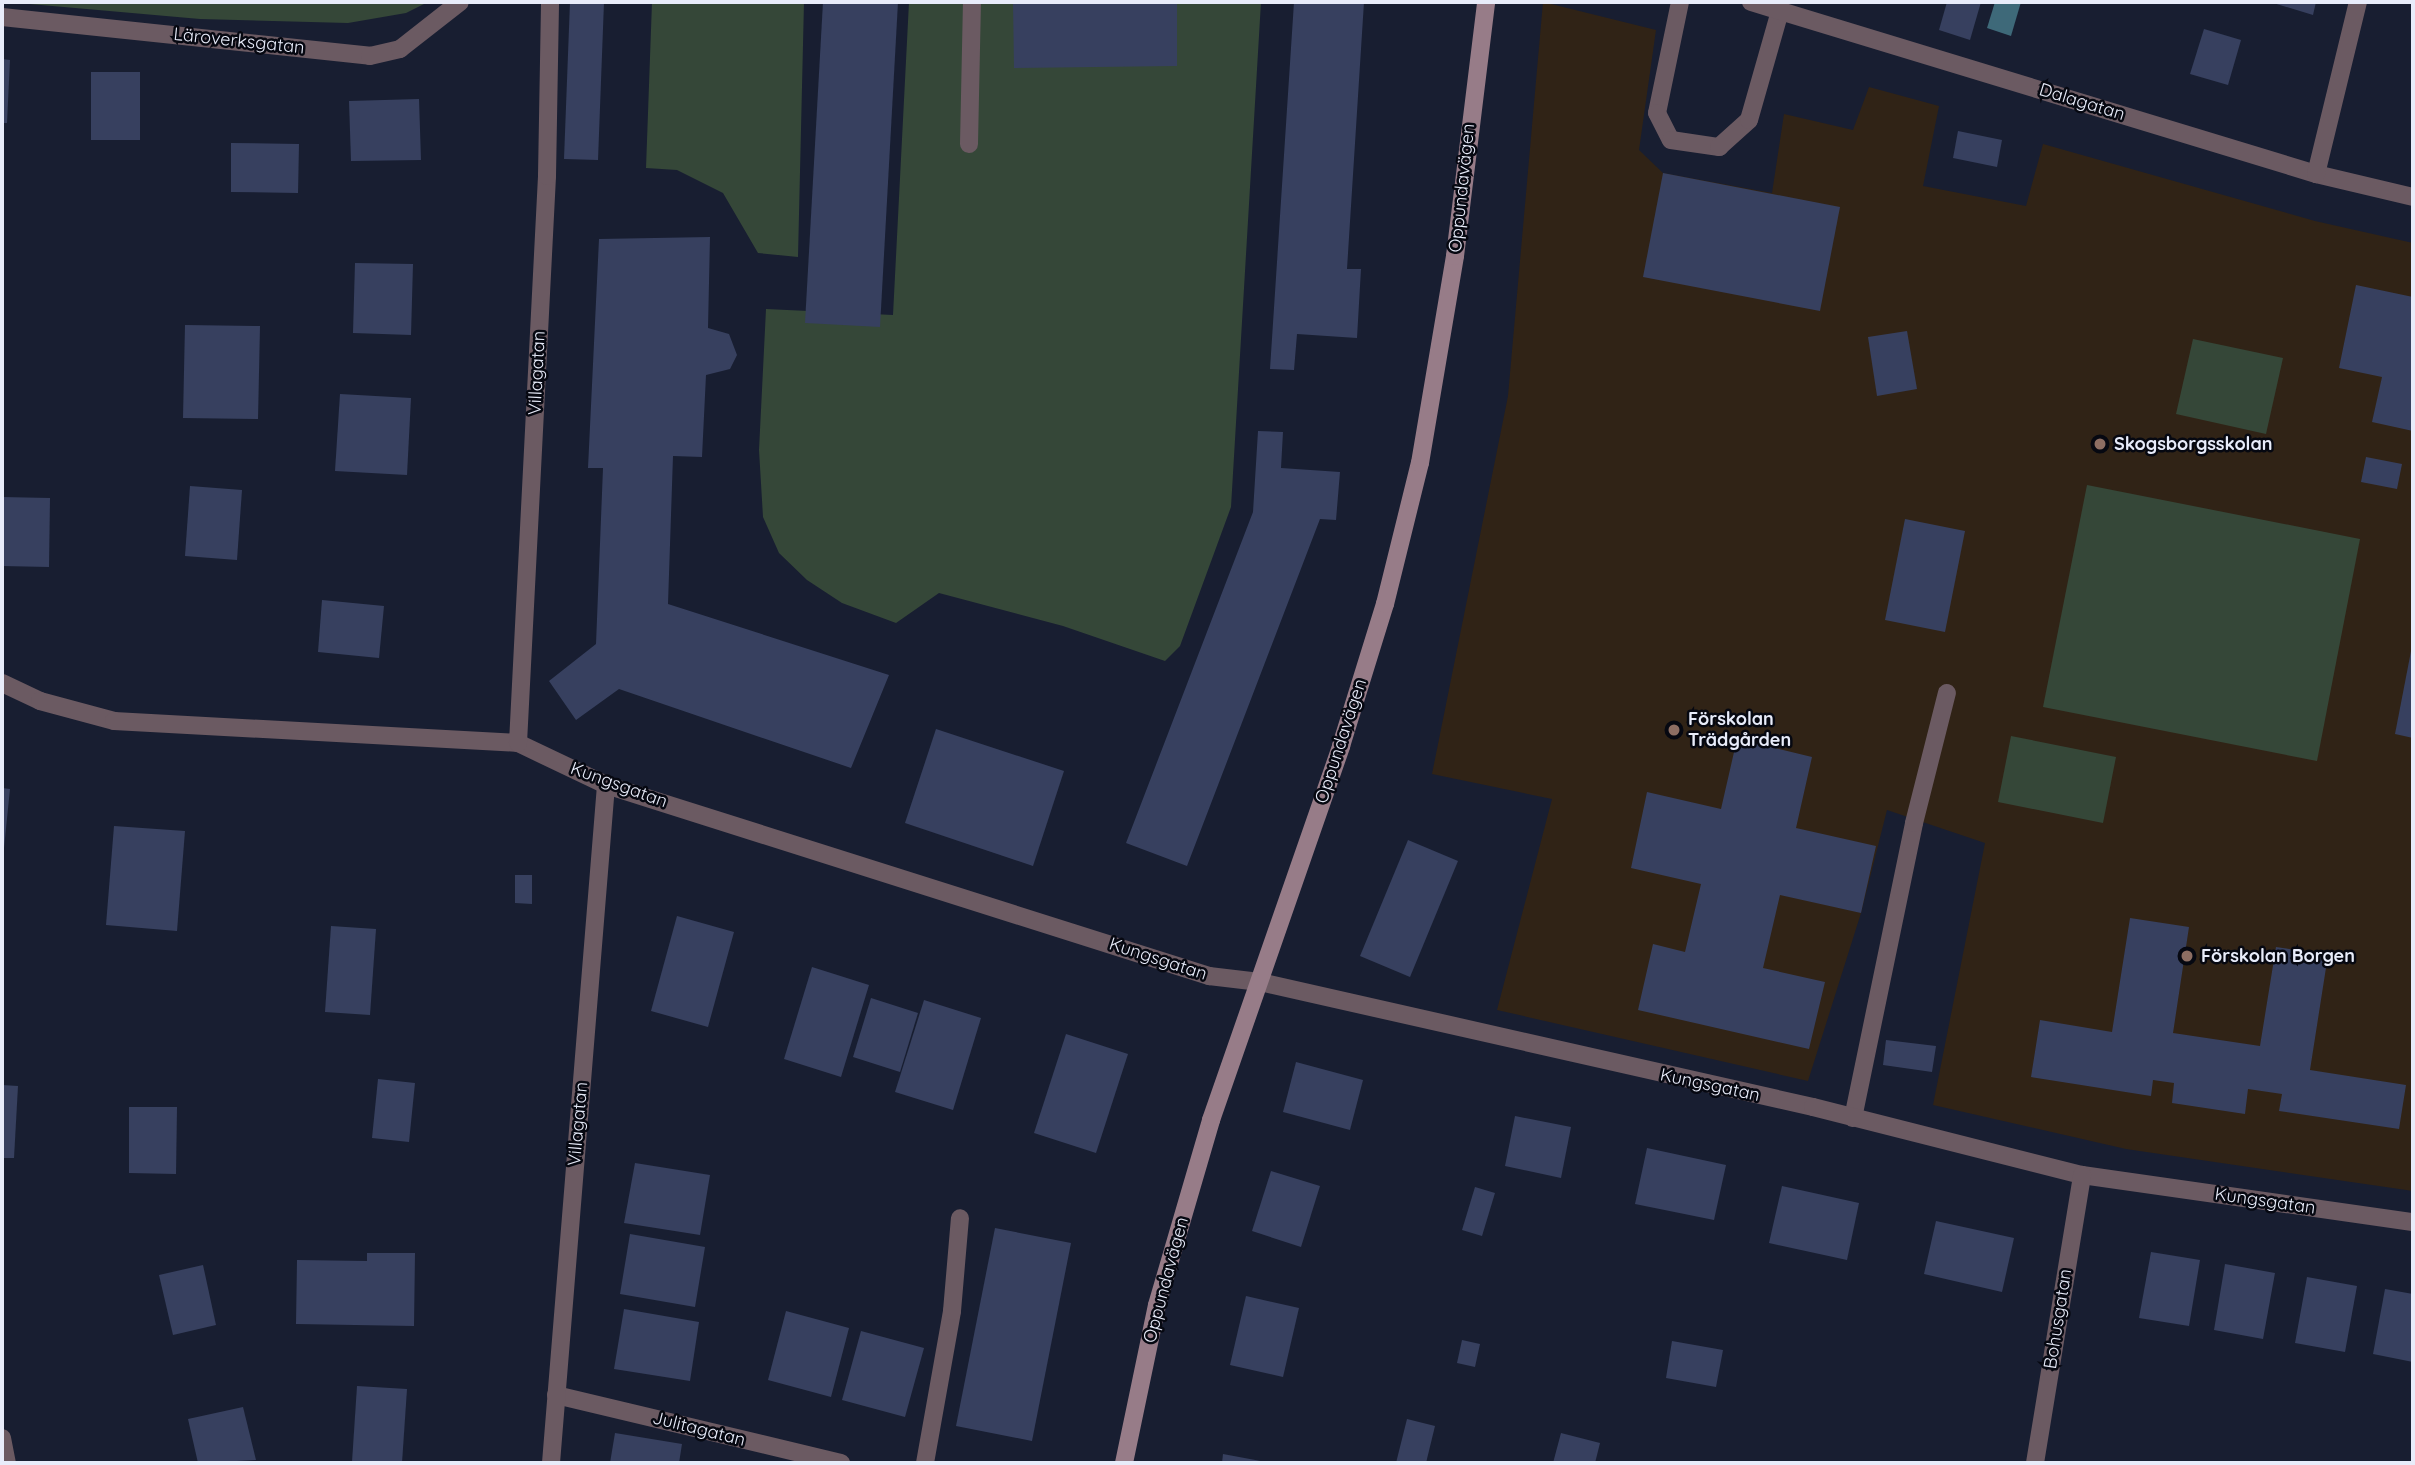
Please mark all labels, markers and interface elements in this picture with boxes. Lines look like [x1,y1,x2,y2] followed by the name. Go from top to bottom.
[172,23,306,59] street label: Läroverksgatan
[2037,79,2127,125] street label: Dalagatan
[1444,122,1480,254] street label: Oppundavägen
[524,330,550,416] street label: Villagatan
[2114,433,2273,455] place label: Skogsborgsskolan
[2092,436,2108,452] marker: Skogsborgsskolan
[1311,676,1371,806] street label: Oppundavägen
[1688,709,1791,752] place label: Förskolan Trädgården
[1666,722,1682,738] marker: Förskolan Trädgården
[568,757,670,813] street label: Kungsgatan
[1106,933,1210,985] street label: Kungsgatan
[2201,945,2355,967] place label: Förskolan Borgen
[2179,948,2195,964] marker: Förskolan Borgen
[1658,1064,1762,1106] street label: Kungsgatan
[564,1081,592,1167] street label: Villagatan
[2213,1183,2317,1219] street label: Kungsgatan
[1139,1215,1193,1345] street label: Oppundavägen
[2039,1267,2077,1371] street label: Bohusgatan
[650,1407,748,1451] street label: Julitagatan

